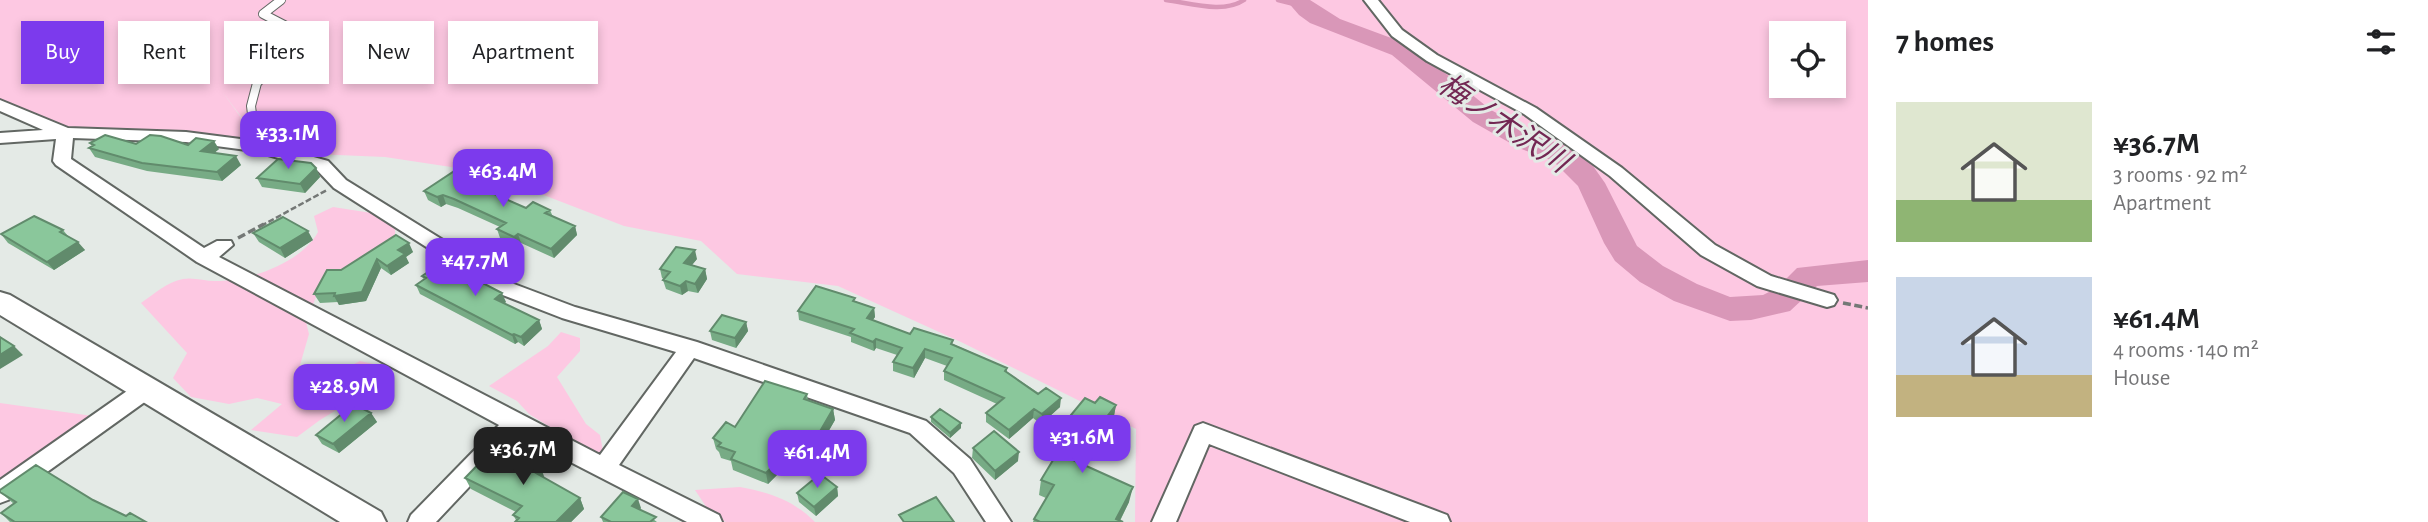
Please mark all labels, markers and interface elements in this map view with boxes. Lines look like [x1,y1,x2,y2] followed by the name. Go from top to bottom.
[21,21,104,84] chip: Buy
[118,21,210,84] chip: Rent
[224,21,329,84] chip: Filters
[343,21,434,84] chip: New
[448,21,598,84] chip: Apartment
[1769,21,1846,98] map controls
[1769,21,1846,98] button: locate
[2362,23,2400,61] icon: filters
[1896,27,1994,57] text: 7 homes
[1433,68,1578,180] water label: 梅ノ木沢川
[231,111,345,171] pin: ¥33.1M
[256,122,320,145] text: ¥33.1M
[2113,129,2200,159] text: ¥36.7M
[1952,130,2036,214] icon: home
[446,150,560,209] pin: ¥63.4M
[469,160,537,183] text: ¥63.4M
[2113,164,2247,187] text: 3 rooms · 92 m²
[2113,192,2211,215] text: Apartment
[418,238,532,298] pin: ¥47.7M
[441,249,509,272] text: ¥47.7M
[2113,304,2200,334] text: ¥61.4M
[1952,305,2036,389] icon: home
[2113,339,2259,362] text: 4 rooms · 140 m²
[287,364,401,424] pin: ¥28.9M
[2113,367,2170,390] text: House
[310,375,378,398] text: ¥28.9M
[1025,416,1139,475] pin: ¥31.6M
[1050,426,1115,449] text: ¥31.6M
[466,428,580,487] pin: ¥36.7M
[760,430,874,490] pin: ¥61.4M
[490,438,556,461] text: ¥36.7M
[784,441,850,464] text: ¥61.4M

